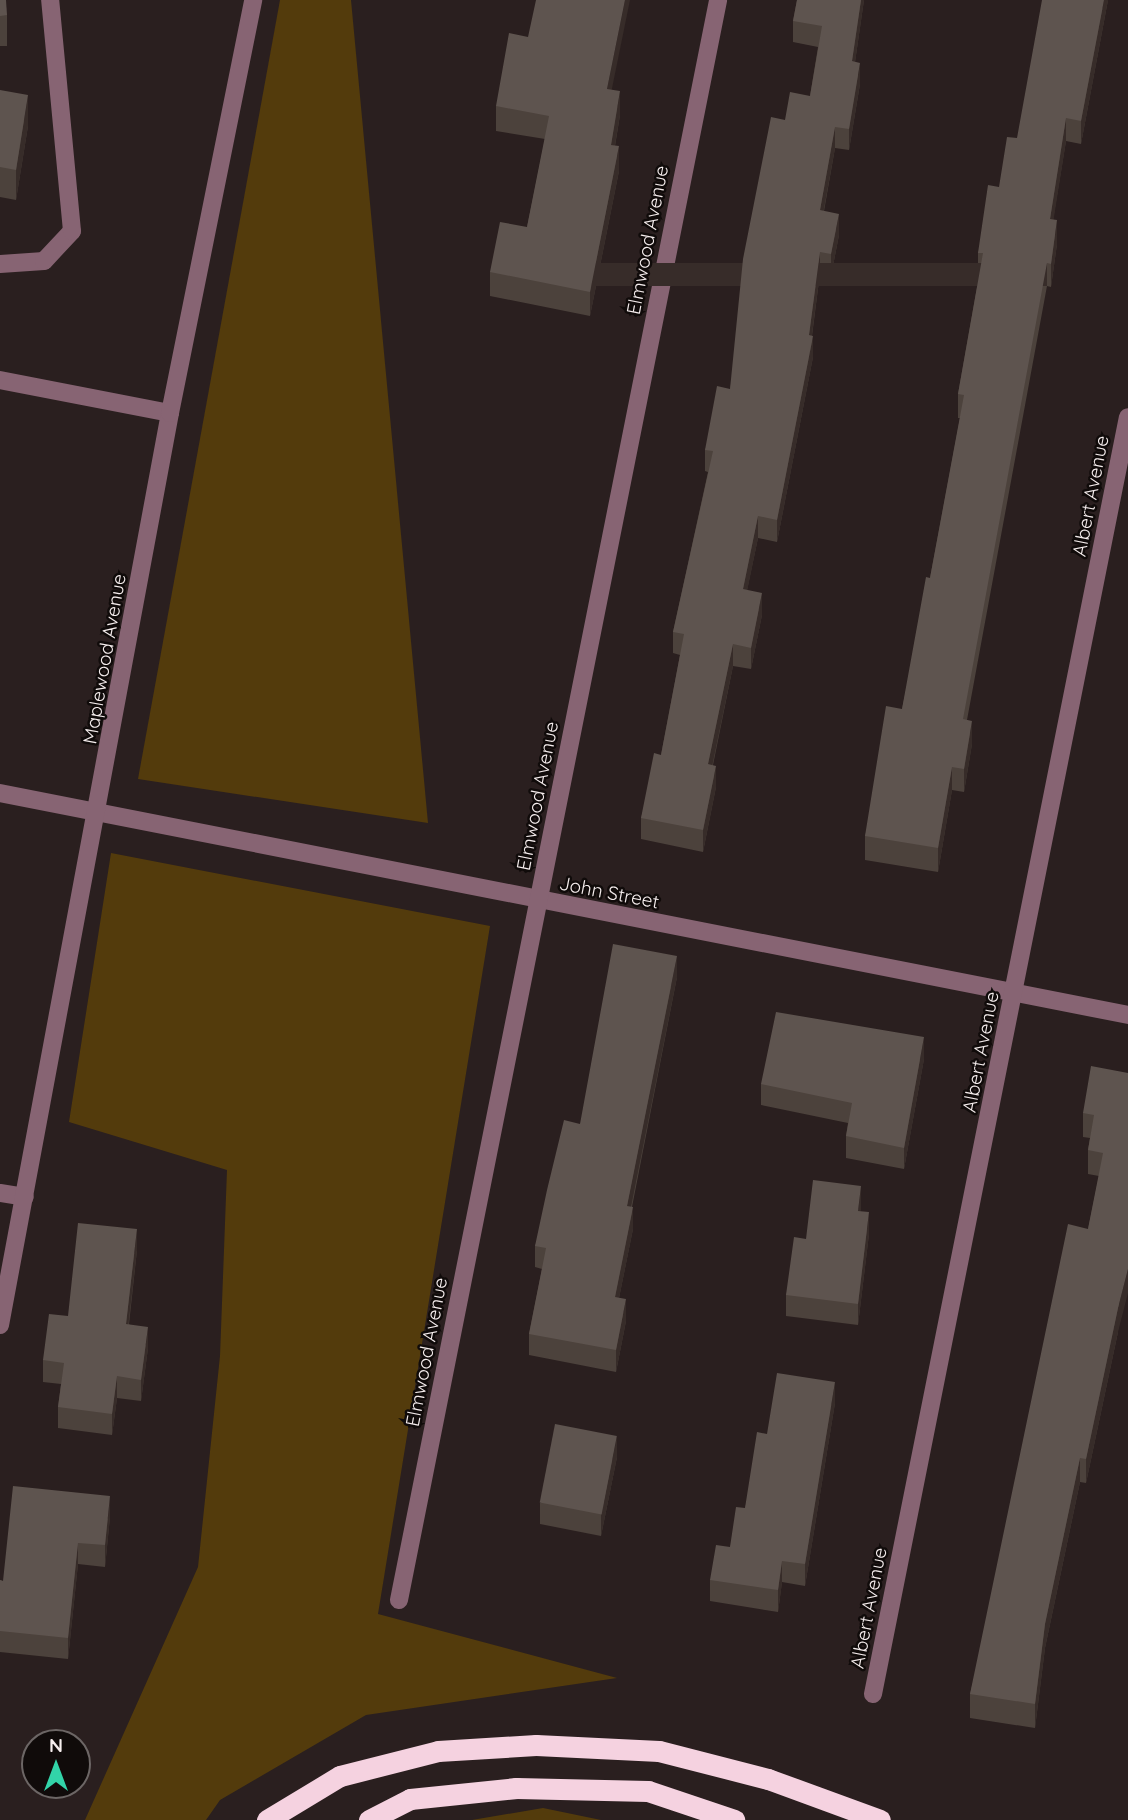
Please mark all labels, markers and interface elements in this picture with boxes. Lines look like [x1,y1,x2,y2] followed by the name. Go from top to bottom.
[622,164,674,316] street label: Elmwood Avenue
[1068,434,1114,558] street label: Albert Avenue
[79,572,131,746] street label: Maplewood Avenue
[512,720,564,872] street label: Elmwood Avenue
[557,872,661,914] street label: John Street
[958,990,1004,1114] street label: Albert Avenue
[401,1276,453,1428] street label: Elmwood Avenue
[846,1546,892,1670] street label: Albert Avenue
[21,1729,91,1799] north arrow
[49,1733,63,1757] text: N

